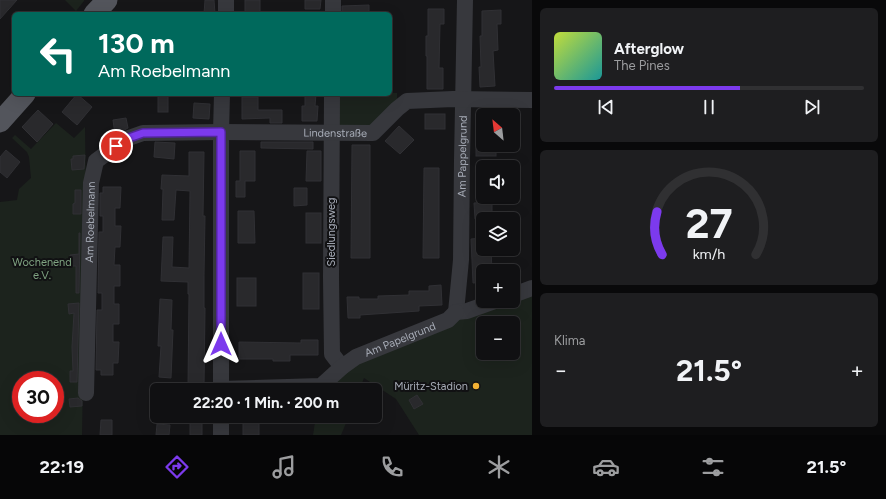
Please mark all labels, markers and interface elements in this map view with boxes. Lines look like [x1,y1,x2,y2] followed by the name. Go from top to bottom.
[98,26,175,60] text: 130 m
[32,28,84,80] icon: left
[614,40,684,58] text: Afterglow
[614,58,670,73] text: The Pines
[98,60,230,82] text: Am Roebelmann
[595,96,617,118] icon: previous
[698,96,720,118] icon: pause
[801,96,823,118] icon: next
[476,108,520,152] north arrow
[476,108,520,360] map controls
[456,115,470,197] street label: Am Pappelgrund
[303,127,367,140] street label: Lindenstraße
[99,129,133,163] pin
[105,135,127,157] icon: arrive
[476,160,520,204] button: sound
[83,181,98,263] street label: Am Roebelmann
[325,198,338,267] street label: Siedlungsweg
[685,198,733,248] text: 27
[476,212,520,256] button: layers
[693,245,725,263] text: km/h
[12,256,72,282] park label: Wochenend e.V.
[476,264,520,308] button: +
[476,316,520,360] button: −
[363,320,438,360] street label: Am Papelgrund
[200,323,242,365] position arrow
[554,333,586,348] text: Klima
[676,352,742,389] text: 21.5°
[554,357,568,384] text: −
[850,357,864,384] text: +
[12,371,64,423] speed limit sign: 30
[394,380,468,393] place label: Müritz-Stadion
[471,381,481,391] marker: Müritz-Stadion
[193,394,339,412] text: 22:20 · 1 Min. · 200 m
[163,453,191,481] icon: directions
[270,453,298,481] icon: music
[378,453,406,481] icon: phone
[485,453,513,481] icon: climate
[592,453,620,481] icon: car
[699,453,727,481] icon: filters
[40,456,84,478] text: 22:19
[807,456,846,478] text: 21.5°

